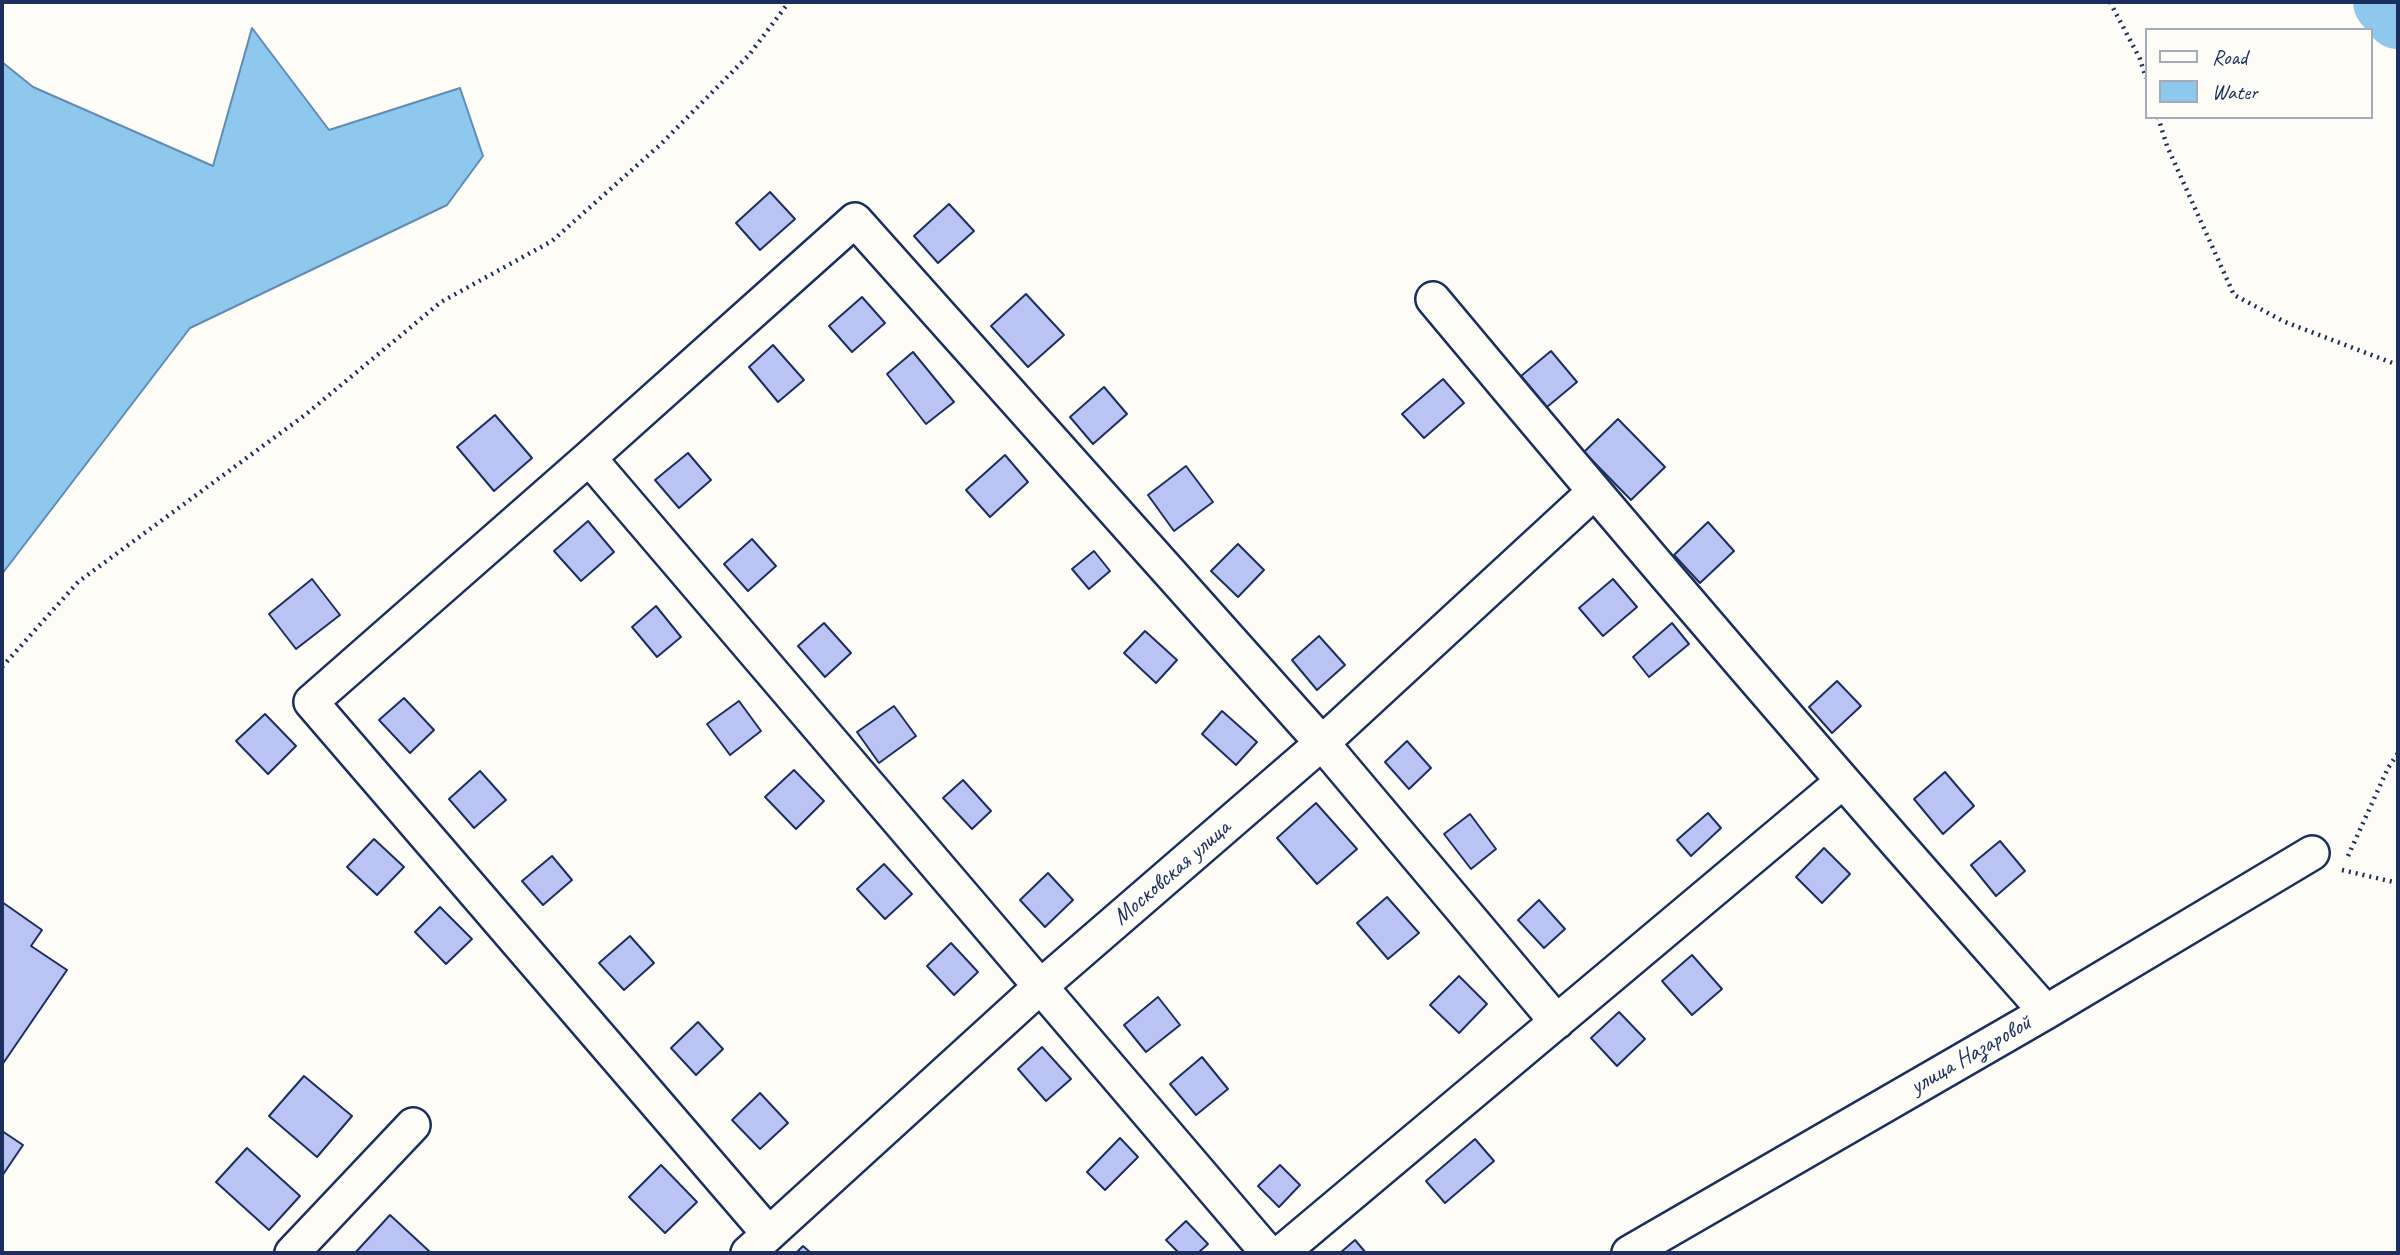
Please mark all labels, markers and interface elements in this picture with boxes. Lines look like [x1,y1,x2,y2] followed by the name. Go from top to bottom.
[2144,28,2372,119] legend
[2212,44,2247,70] text: Road
[2212,79,2258,105] text: Water
[1107,814,1237,932] street label: Московская улица
[1905,1009,2037,1101] street label: улица Назаровой

